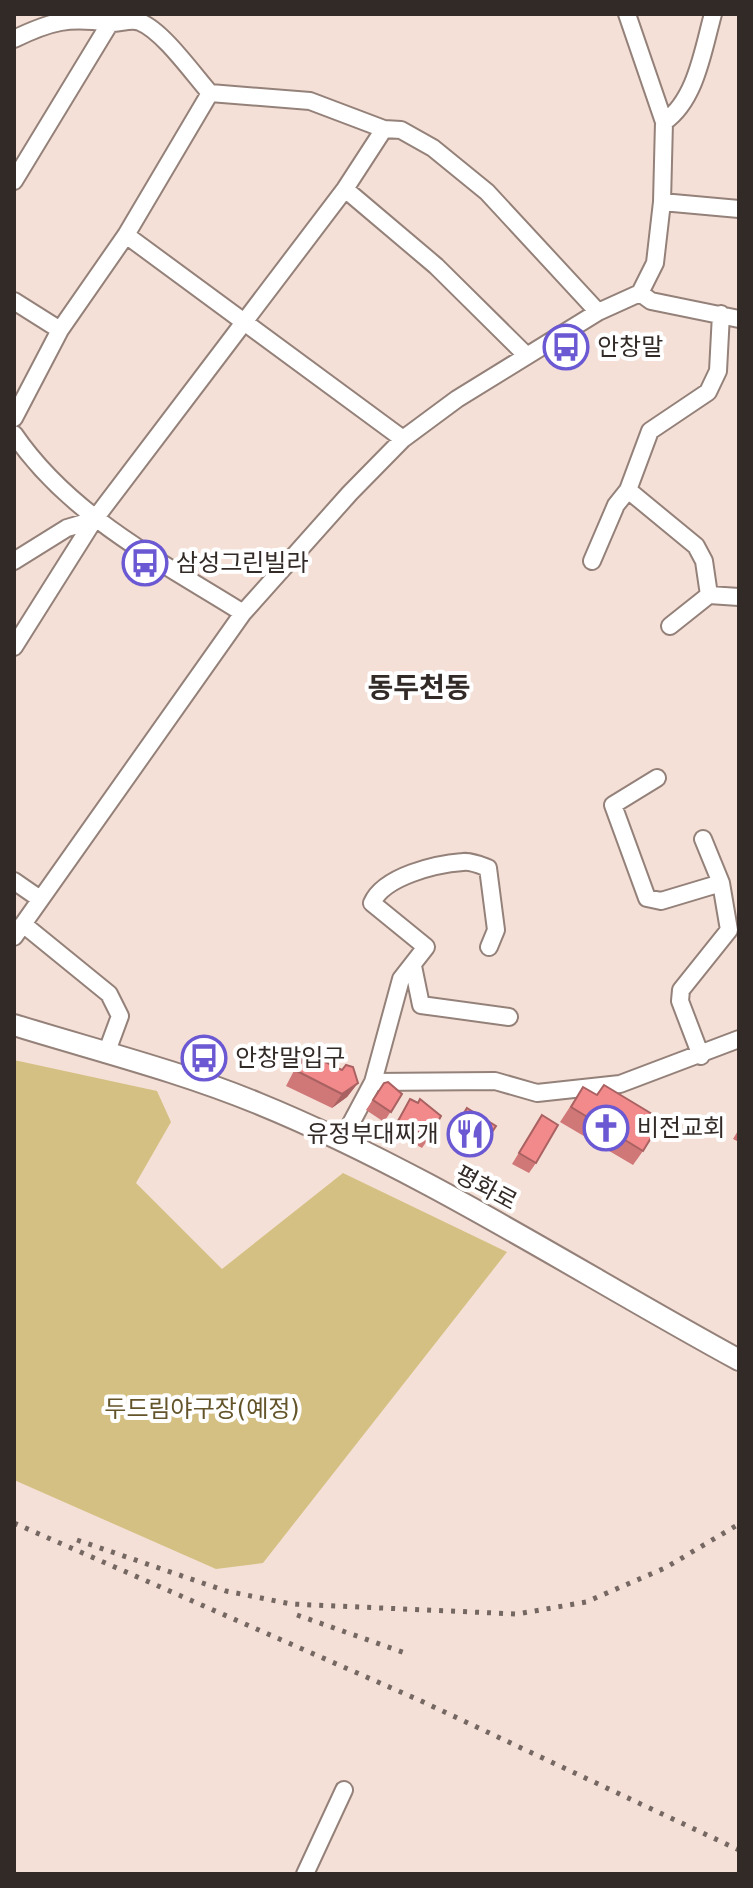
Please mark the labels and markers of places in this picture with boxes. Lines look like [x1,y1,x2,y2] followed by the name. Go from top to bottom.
[542,323,590,371] bus stop icon: 안창말
[597,333,663,361] place label: 안창말
[121,539,169,587] bus stop icon: 삼성그린빌라
[176,549,308,577] place label: 삼성그린빌라
[180,1034,228,1082] bus stop icon: 안창말입구
[235,1044,345,1072] place label: 안창말입구
[582,1104,630,1152] church icon: 비전교회
[446,1110,494,1158] restaurant icon: 유정부대찌개
[637,1114,725,1142] place label: 비전교회
[307,1120,439,1148] place label: 유정부대찌개

